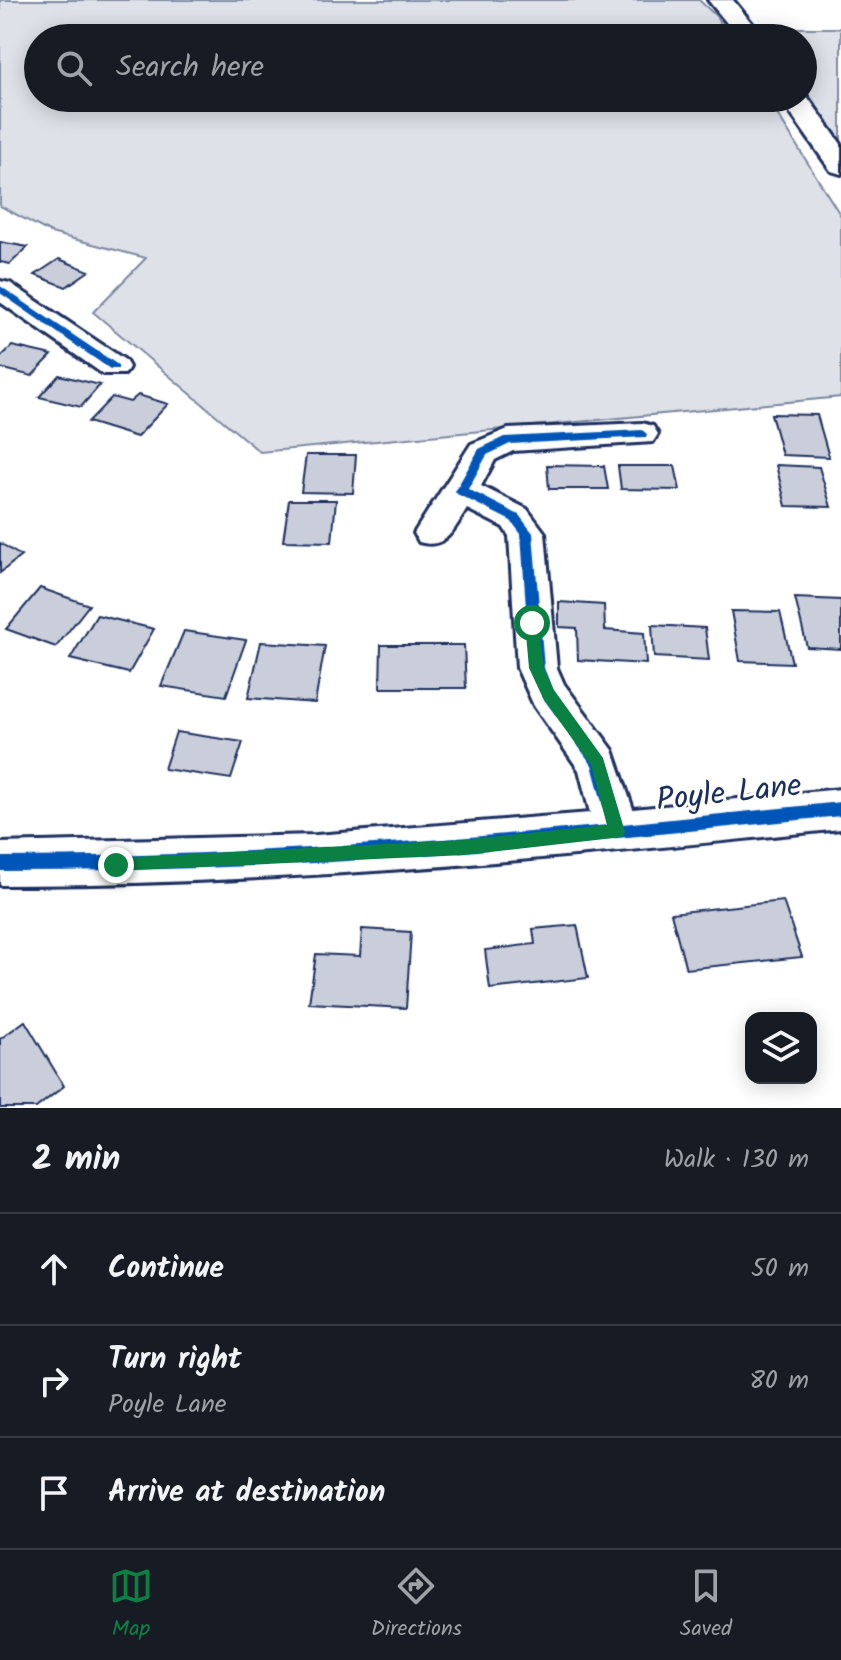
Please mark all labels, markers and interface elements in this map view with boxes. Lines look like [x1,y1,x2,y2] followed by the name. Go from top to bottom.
[24,24,817,112] search box
[116,44,264,92] text: Search here
[52,46,96,90] icon: search
[514,605,550,641] route start
[654,761,804,827] street label: Poyle Lane
[98,847,134,883] route end
[745,1012,817,1084] map controls
[745,1012,817,1084] button: layers
[32,1133,120,1187] text: 2 min
[664,1139,809,1181] text: Walk · 130 m
[108,1245,224,1293] text: Continue
[32,1247,76,1291] icon: ahead
[751,1248,809,1290] text: 50 m
[108,1336,241,1384] text: Turn right
[32,1359,76,1403] icon: right
[749,1360,809,1402] text: 80 m
[108,1384,227,1426] text: Poyle Lane
[108,1469,385,1517] text: Arrive at destination
[32,1471,76,1515] icon: arrive
[109,1564,153,1647] tab: Map
[371,1564,462,1647] tab: Directions
[680,1564,732,1647] tab: Saved

